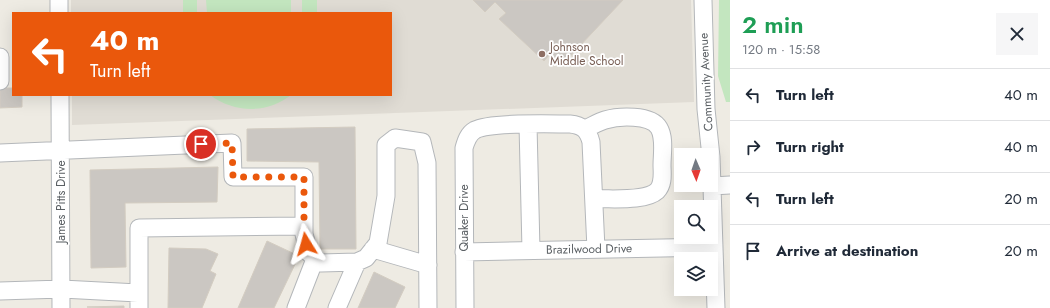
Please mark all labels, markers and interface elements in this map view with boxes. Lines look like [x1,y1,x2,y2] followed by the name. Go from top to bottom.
[742,7,804,42] text: 2 min
[996,13,1038,55] button: close
[90,20,159,61] text: 40 m
[24,28,76,80] icon: left
[694,32,718,132] street label: Community Avenue
[548,38,624,70] place label: Johnson Middle School
[742,40,820,59] text: 120 m · 15:58
[537,49,547,59] marker: Johnson Middle School
[90,58,150,84] text: Turn left
[742,84,764,106] icon: left
[776,84,834,106] text: Turn left
[1004,84,1038,106] text: 40 m
[184,127,218,161] pin
[190,133,212,155] icon: arrive
[742,136,764,158] icon: right
[776,136,844,158] text: Turn right
[1004,136,1038,158] text: 40 m
[674,148,718,192] north arrow
[674,148,718,296] map controls
[52,160,70,246] street label: James Pitts Drive
[455,184,473,252] street label: Quaker Drive
[742,188,764,210] icon: left
[776,188,834,210] text: Turn left
[1004,188,1038,210] text: 20 m
[674,200,718,244] button: search
[285,223,327,265] position arrow
[546,239,632,259] street label: Brazilwood Drive
[742,240,764,262] icon: arrive
[776,240,918,262] text: Arrive at destination
[1004,240,1038,262] text: 20 m
[674,252,718,296] button: layers

